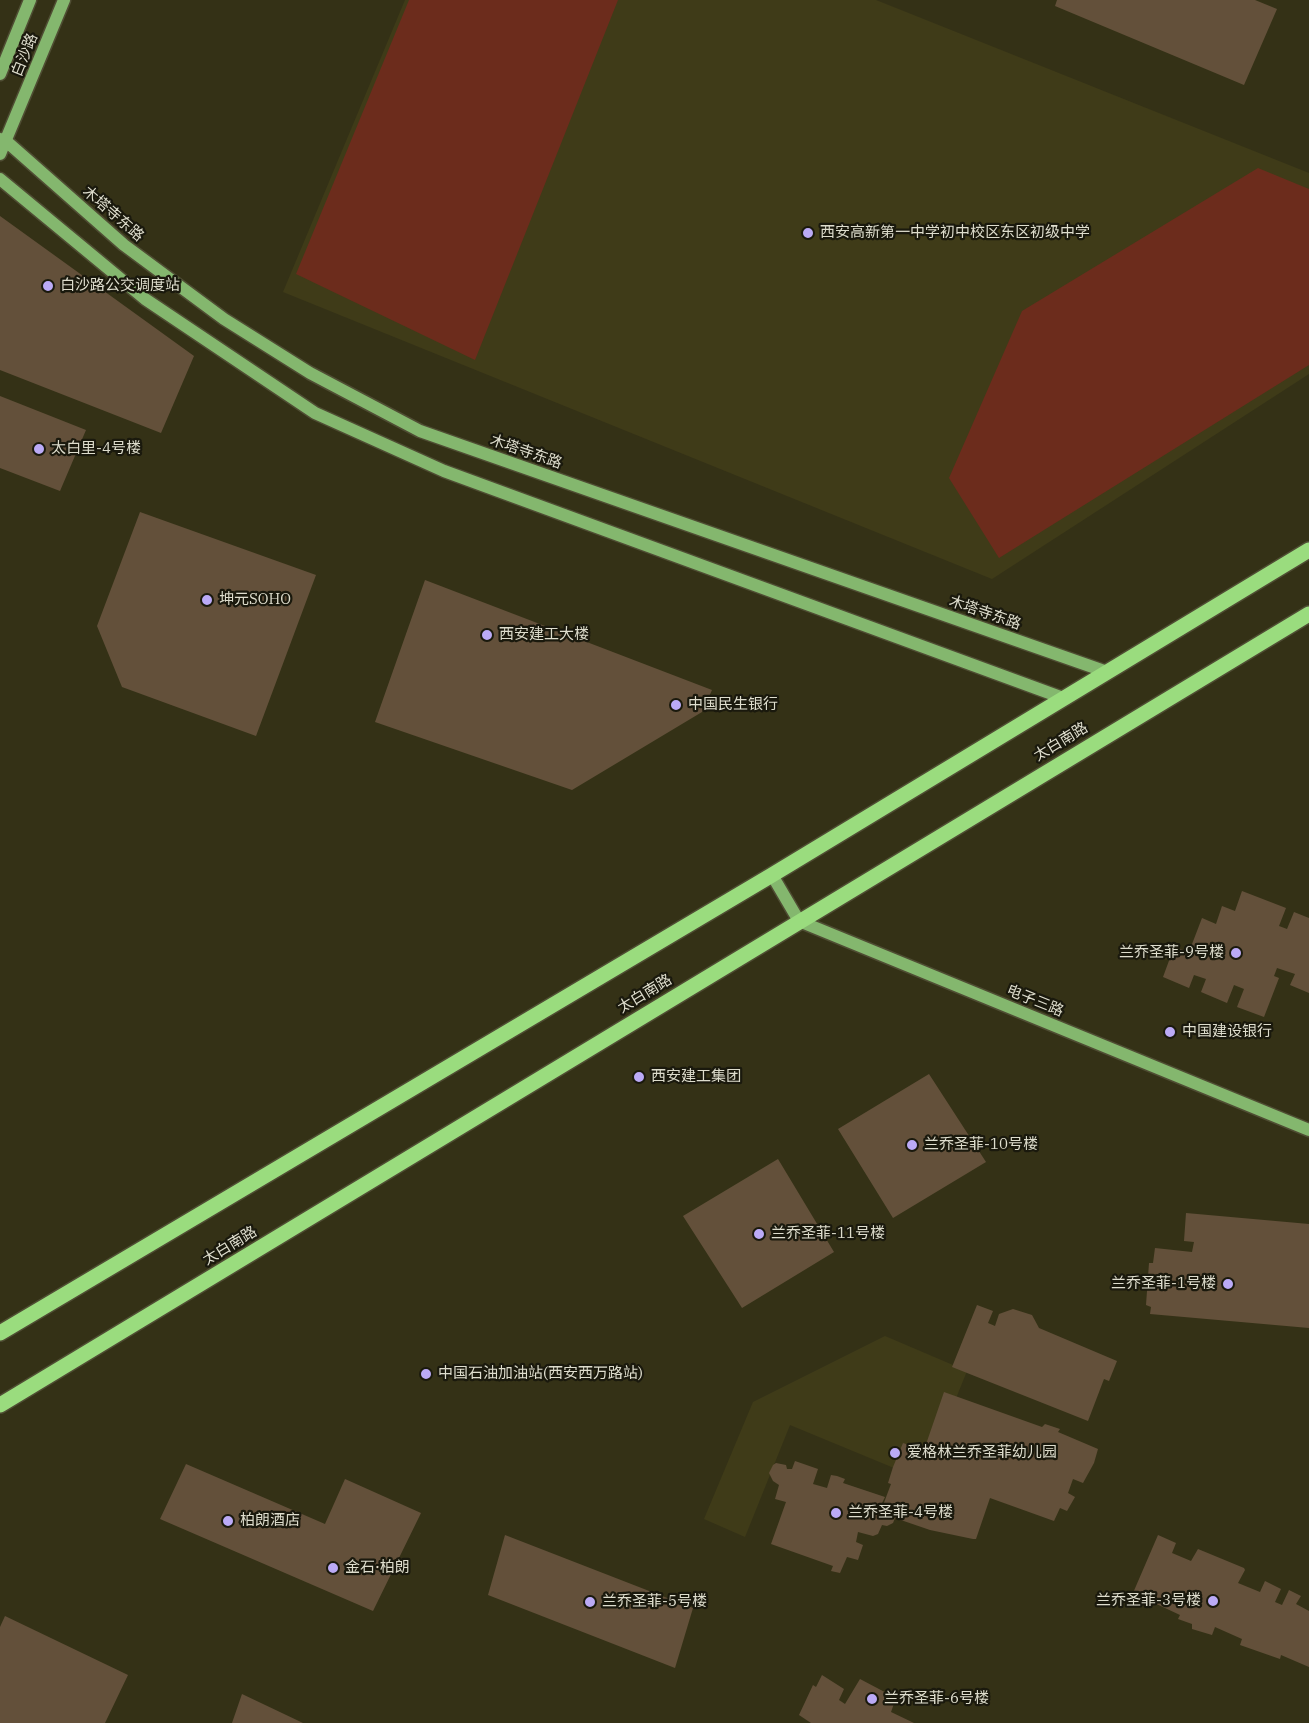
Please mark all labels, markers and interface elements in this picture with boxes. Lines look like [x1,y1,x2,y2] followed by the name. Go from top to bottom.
[8,31,42,79] street label: 白沙路
[79,183,147,245] street label: 木塔寺东路
[820,224,1090,242] place label: 西安高新第一中学初中校区东区初级中学
[801,226,815,240] marker: 西安高新第一中学初中校区东区初级中学
[60,277,180,295] place label: 白沙路公交调度站
[41,279,55,293] marker: 白沙路公交调度站
[488,431,564,473] street label: 木塔寺东路
[51,440,141,458] place label: 太白里-4号楼
[32,442,46,456] marker: 太白里-4号楼
[219,591,291,609] place label: 坤元SOHO
[947,592,1023,634] street label: 木塔寺东路
[200,593,214,607] marker: 坤元SOHO
[499,626,589,644] place label: 西安建工大楼
[480,628,494,642] marker: 西安建工大楼
[688,696,778,714] place label: 中国民生银行
[669,698,683,712] marker: 中国民生银行
[1031,719,1091,765] street label: 太白南路
[1119,944,1224,962] place label: 兰乔圣菲-9号楼
[1229,946,1243,960] marker: 兰乔圣菲-9号楼
[615,971,675,1017] street label: 太白南路
[1004,981,1066,1021] street label: 电子三路
[1182,1023,1272,1041] place label: 中国建设银行
[1163,1025,1177,1039] marker: 中国建设银行
[651,1068,741,1086] place label: 西安建工集团
[632,1070,646,1084] marker: 西安建工集团
[924,1136,1038,1154] place label: 兰乔圣菲-10号楼
[905,1138,919,1152] marker: 兰乔圣菲-10号楼
[200,1223,260,1269] street label: 太白南路
[771,1225,885,1243] place label: 兰乔圣菲-11号楼
[752,1227,766,1241] marker: 兰乔圣菲-11号楼
[1111,1275,1216,1293] place label: 兰乔圣菲-1号楼
[1221,1277,1235,1291] marker: 兰乔圣菲-1号楼
[438,1365,643,1383] place label: 中国石油加油站(西安西万路站)
[419,1367,433,1381] marker: 中国石油加油站(西安西万路站)
[907,1444,1057,1462] place label: 爱格林兰乔圣菲幼儿园
[888,1446,902,1460] marker: 爱格林兰乔圣菲幼儿园
[848,1504,953,1522] place label: 兰乔圣菲-4号楼
[829,1506,843,1520] marker: 兰乔圣菲-4号楼
[240,1512,300,1530] place label: 柏朗酒店
[221,1514,235,1528] marker: 柏朗酒店
[345,1559,410,1577] place label: 金石·柏朗
[326,1561,340,1575] marker: 金石·柏朗
[1096,1592,1201,1610] place label: 兰乔圣菲-3号楼
[602,1593,707,1611] place label: 兰乔圣菲-5号楼
[1206,1594,1220,1608] marker: 兰乔圣菲-3号楼
[583,1595,597,1609] marker: 兰乔圣菲-5号楼
[884,1690,989,1708] place label: 兰乔圣菲-6号楼
[865,1692,879,1706] marker: 兰乔圣菲-6号楼

